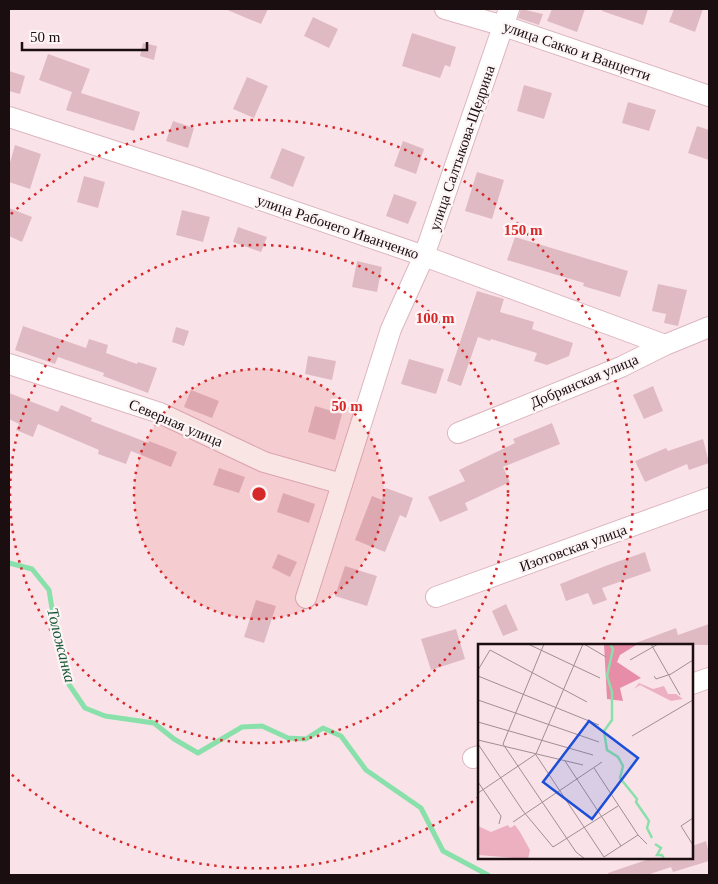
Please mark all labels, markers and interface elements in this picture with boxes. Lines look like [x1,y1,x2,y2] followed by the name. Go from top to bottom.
[501,18,653,84] street label: улица Сакко и Ванцетти
[22,20,148,52] scale bar
[30,29,61,45] text: 50 m
[426,63,498,233] street label: улица Салтыкова-Щедрина
[255,192,421,262] street label: улица Рабочего Иванченко
[504,222,543,238] text: 150 m
[416,310,455,326] text: 100 m
[528,351,641,411] street label: Добрянская улица
[127,396,226,450] street label: Северная улица
[331,398,363,414] text: 50 m
[250,485,268,503] centre of rings
[517,521,629,575] street label: Изотовская улица
[44,606,79,684] water label: Толожанка
[478,644,693,859] inset map

